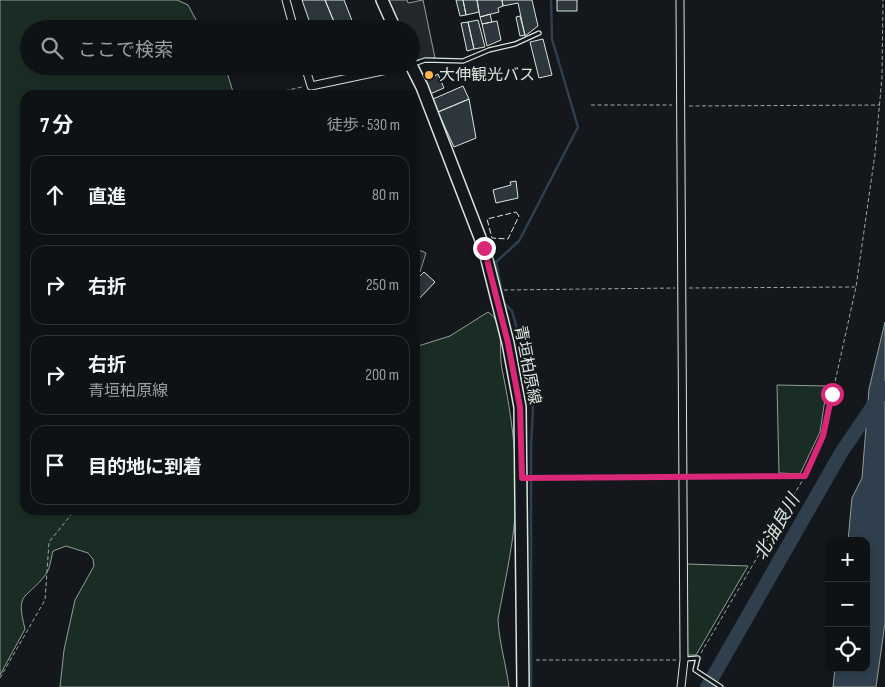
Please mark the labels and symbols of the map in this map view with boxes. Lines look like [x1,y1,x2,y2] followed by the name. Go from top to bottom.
[439,66,535,85] place label: 大伸観光バス
[423,69,435,81] marker: 大伸観光バス
[473,237,496,260] route end
[510,324,544,406] street label: 青垣柏原線
[821,383,844,406] route start
[750,489,805,563] water label: 北油良川

